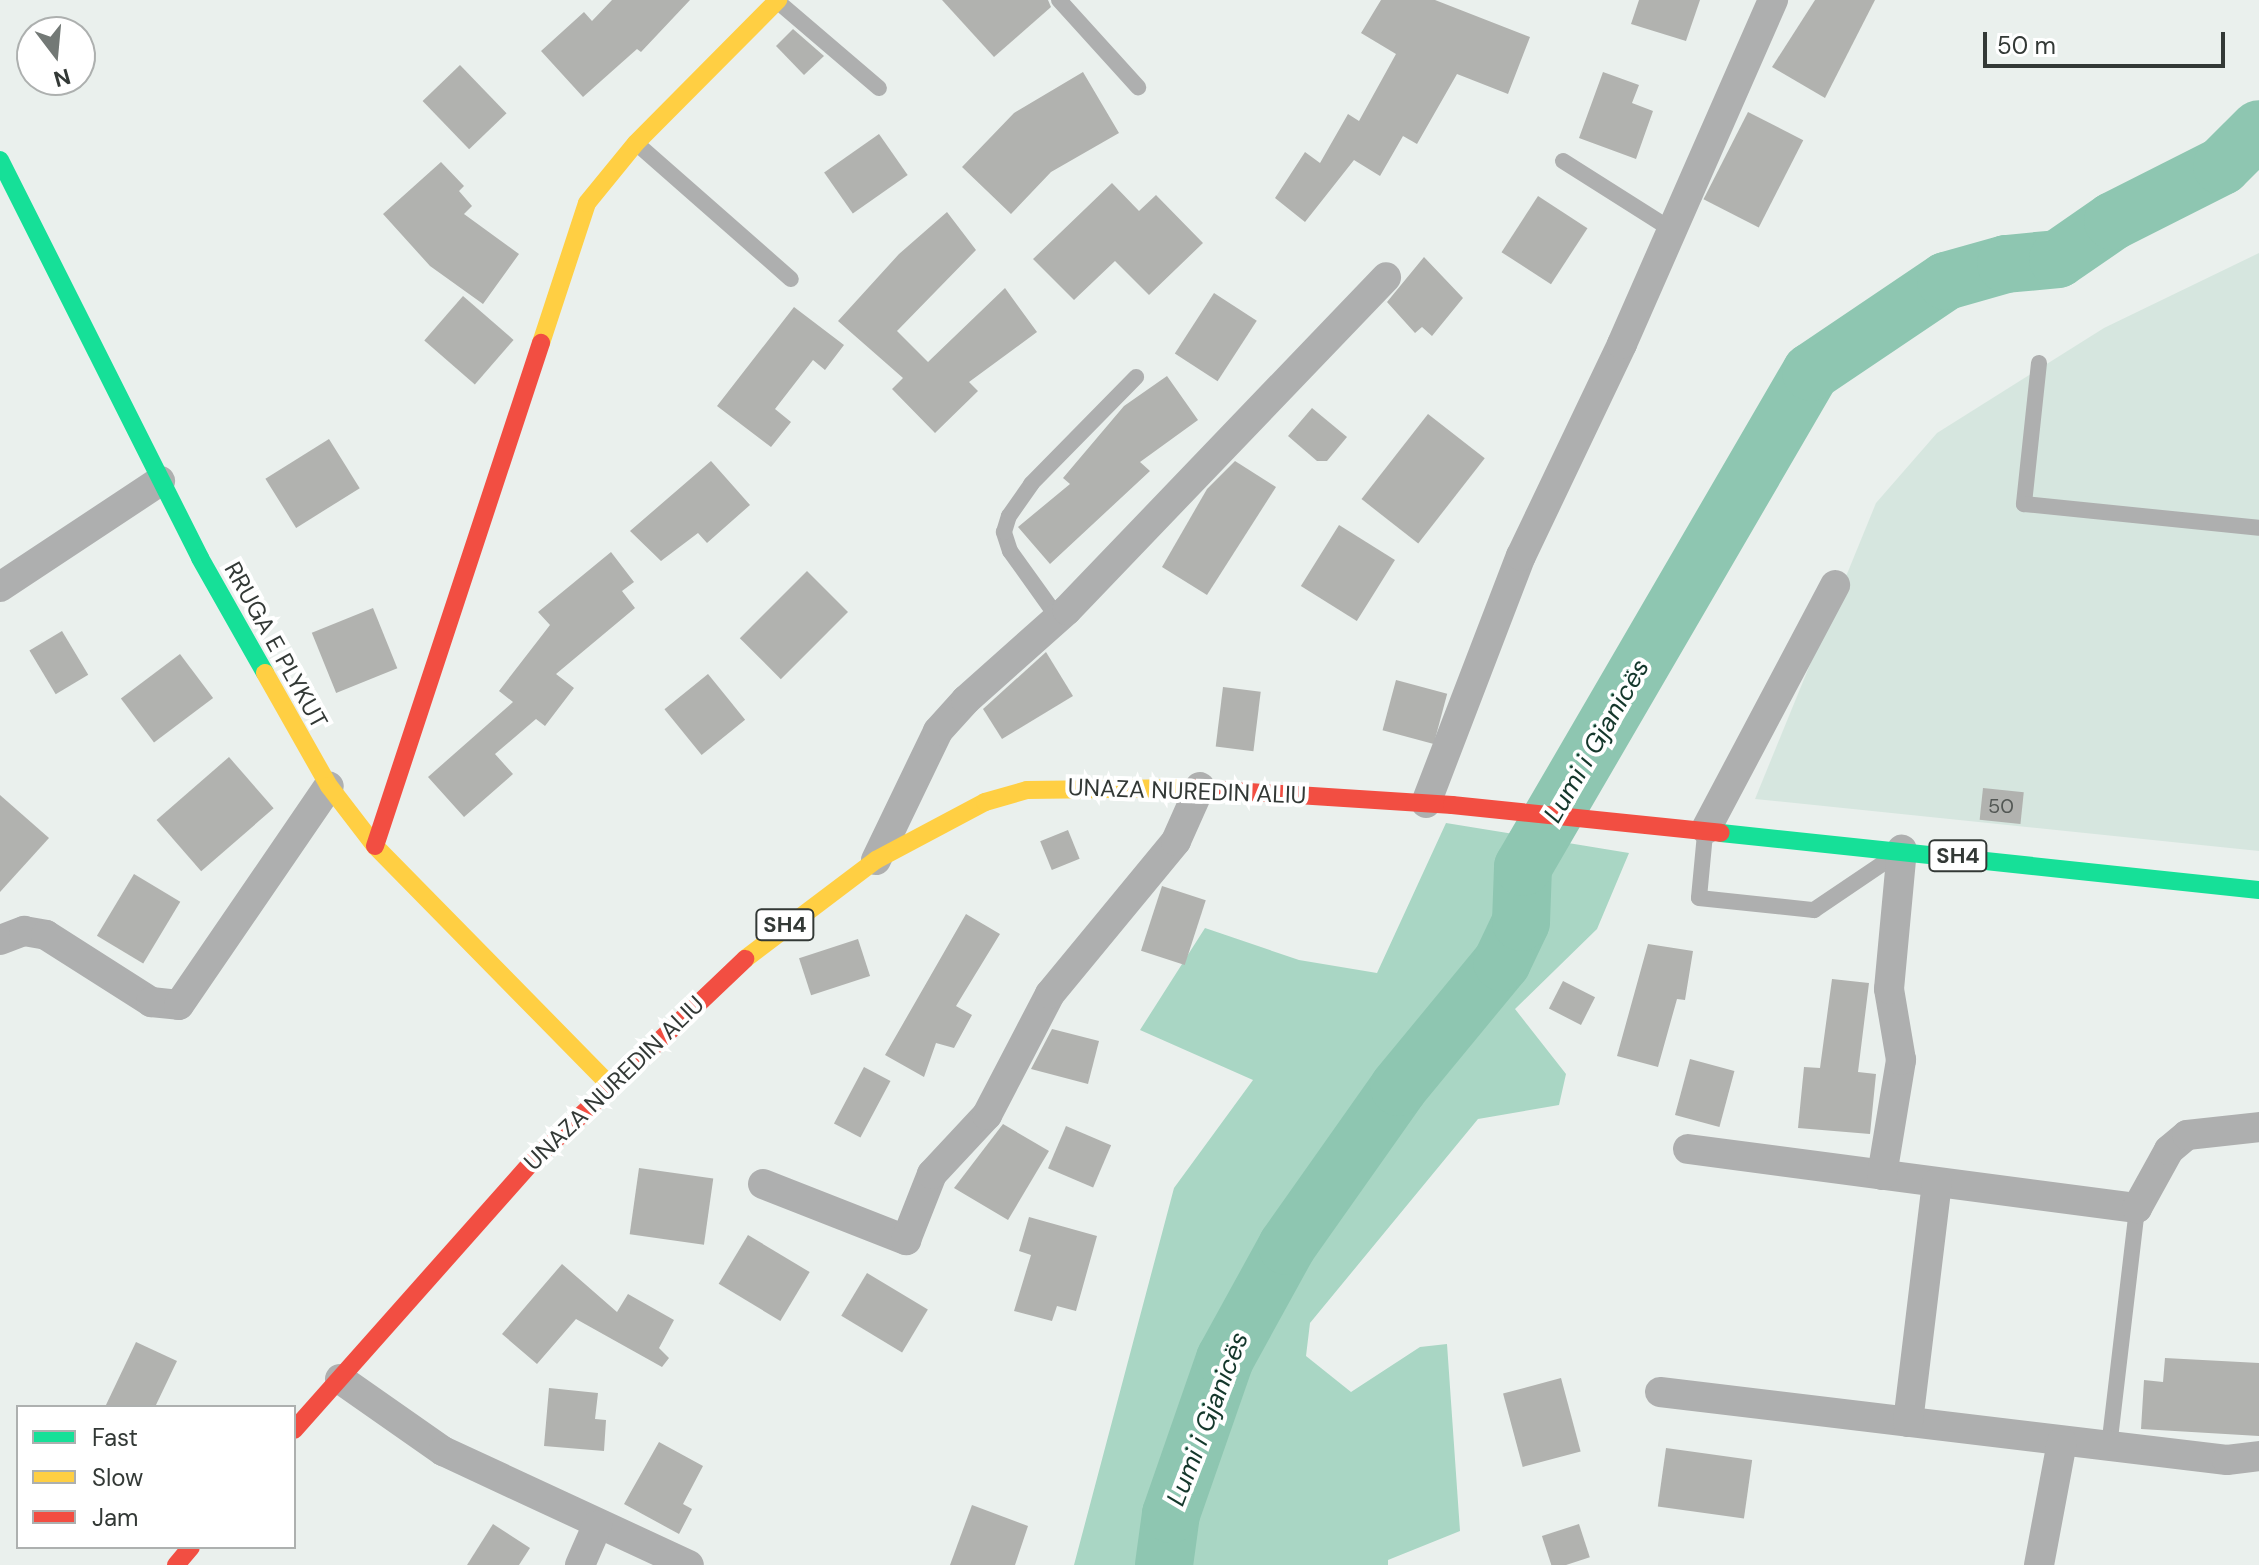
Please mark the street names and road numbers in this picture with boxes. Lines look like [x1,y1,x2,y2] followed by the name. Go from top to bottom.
[218,557,334,733] street label: RRUGA E PLYKUT
[1067,772,1307,810] street label: UNAZA NUREDIN ALIU
[1928,838,1988,874] road number: SH4
[755,907,815,943] road number: SH4
[518,990,710,1176] street label: UNAZA NUREDIN ALIU

